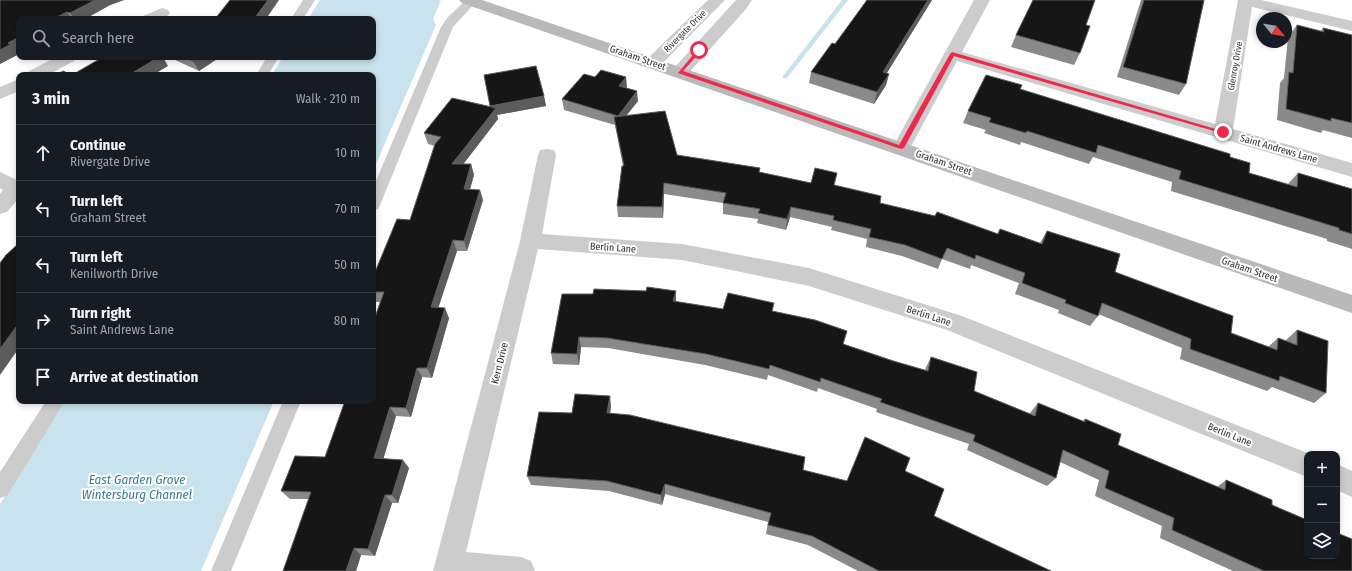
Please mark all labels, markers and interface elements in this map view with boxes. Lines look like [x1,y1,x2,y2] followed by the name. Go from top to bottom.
[662,7,709,54] street label: Rivergate Drive
[1256,12,1292,48] north arrow
[16,16,376,60] search box
[30,27,52,49] icon: search
[62,29,134,47] text: Search here
[1226,40,1244,91] street label: Glenroy Drive
[690,41,708,59] route start
[608,43,668,73] street label: Graham Street
[32,88,70,109] text: 3 min
[296,91,360,106] text: Walk · 210 m
[1214,123,1232,141] route end
[1239,132,1319,166] street label: Saint Andrews Lane
[70,136,126,154] text: Continue
[32,142,54,164] icon: ahead
[335,145,360,160] text: 10 m
[914,148,974,178] street label: Graham Street
[70,154,150,169] text: Rivergate Drive
[70,192,123,210] text: Turn left
[32,198,54,220] icon: left
[335,201,360,216] text: 70 m
[70,210,146,225] text: Graham Street
[589,240,636,256] street label: Berlin Lane
[70,248,123,266] text: Turn left
[32,254,54,276] icon: left
[1220,255,1280,285] street label: Graham Street
[334,257,360,272] text: 50 m
[70,266,158,281] text: Kenilworth Drive
[905,303,953,329] street label: Berlin Lane
[70,304,131,322] text: Turn right
[32,310,54,332] icon: right
[334,313,360,328] text: 80 m
[70,322,174,337] text: Saint Andrews Lane
[489,341,511,385] street label: Kern Drive
[32,366,54,388] icon: arrive
[70,368,198,386] text: Arrive at destination
[1206,421,1253,449] street label: Berlin Lane
[1304,451,1340,559] map controls
[1304,451,1340,487] button: +
[82,472,193,502] water label: East Garden Grove Wintersburg Channel
[1304,487,1340,523] button: −
[1304,523,1340,559] button: layers

